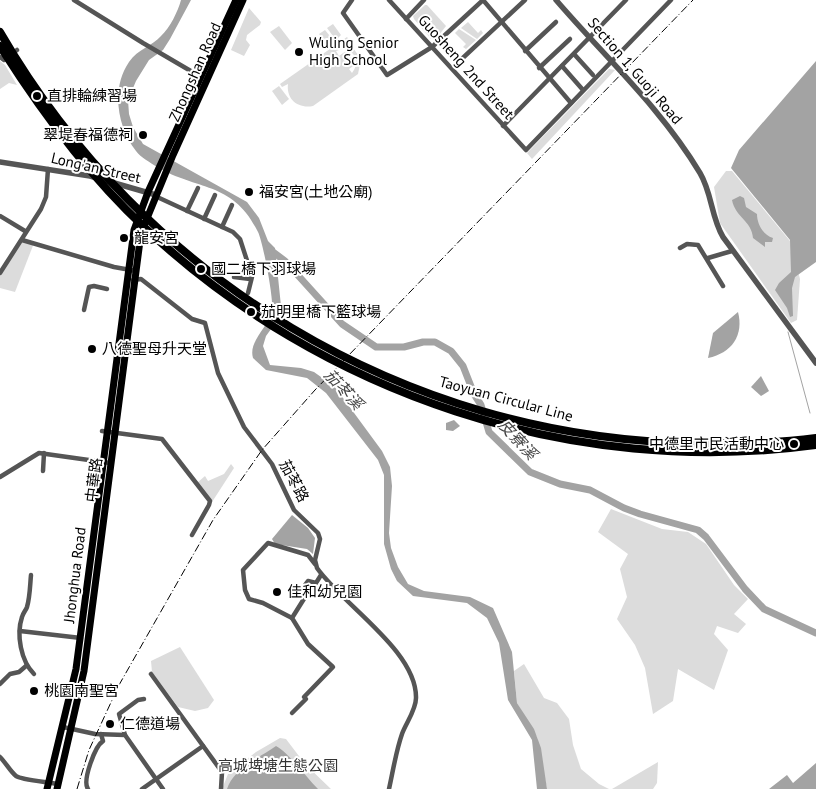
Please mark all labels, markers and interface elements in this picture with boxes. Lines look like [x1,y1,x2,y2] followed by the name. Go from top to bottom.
[414,10,518,123] street label: Guosheng 2nd Street
[584,13,687,128] street label: Section 1, Guoji Road
[164,19,225,124] street label: Zhongshan Road
[309,33,399,69] place label: Wuling Senior High School
[293,46,305,58] marker: Wuling Senior High School
[47,86,137,105] place label: 直排輪練習場
[31,90,43,102] marker: 直排輪練習場
[43,125,133,144] place label: 翠堤春福德祠
[137,129,149,141] marker: 翠堤春福德祠
[49,148,143,187] street label: Long'an Street
[259,182,372,201] place label: 福安宮(土地公廟)
[243,186,255,198] marker: 福安宮(土地公廟)
[134,228,179,247] place label: 龍安宮
[118,232,130,244] marker: 龍安宮
[211,259,316,278] place label: 國二橋下羽球場
[195,263,207,275] marker: 國二橋下羽球場
[261,302,381,321] place label: 茄明里橋下籃球場
[245,306,257,318] marker: 茄明里橋下籃球場
[102,339,207,358] place label: 八德聖母升天堂
[86,343,98,355] marker: 八德聖母升天堂
[320,365,369,415] water label: 茄苳溪
[437,372,575,426] street label: Taoyuan Circular Line
[494,415,543,465] water label: 皮寮溪
[649,434,784,453] place label: 中德里市民活動中心
[788,438,800,450] marker: 中德里市民活動中心
[81,456,106,503] street label: 中華路
[275,456,313,505] street label: 茄苳路
[59,526,90,625] street label: Jhonghua Road
[287,582,362,601] place label: 佳和幼兒園
[271,586,283,598] marker: 佳和幼兒園
[44,681,119,700] place label: 桃園南聖宮
[28,685,40,697] marker: 桃園南聖宮
[120,714,180,733] place label: 仁德道場
[104,718,116,730] marker: 仁德道場
[218,756,338,775] park label: 高城埤塘生態公園

